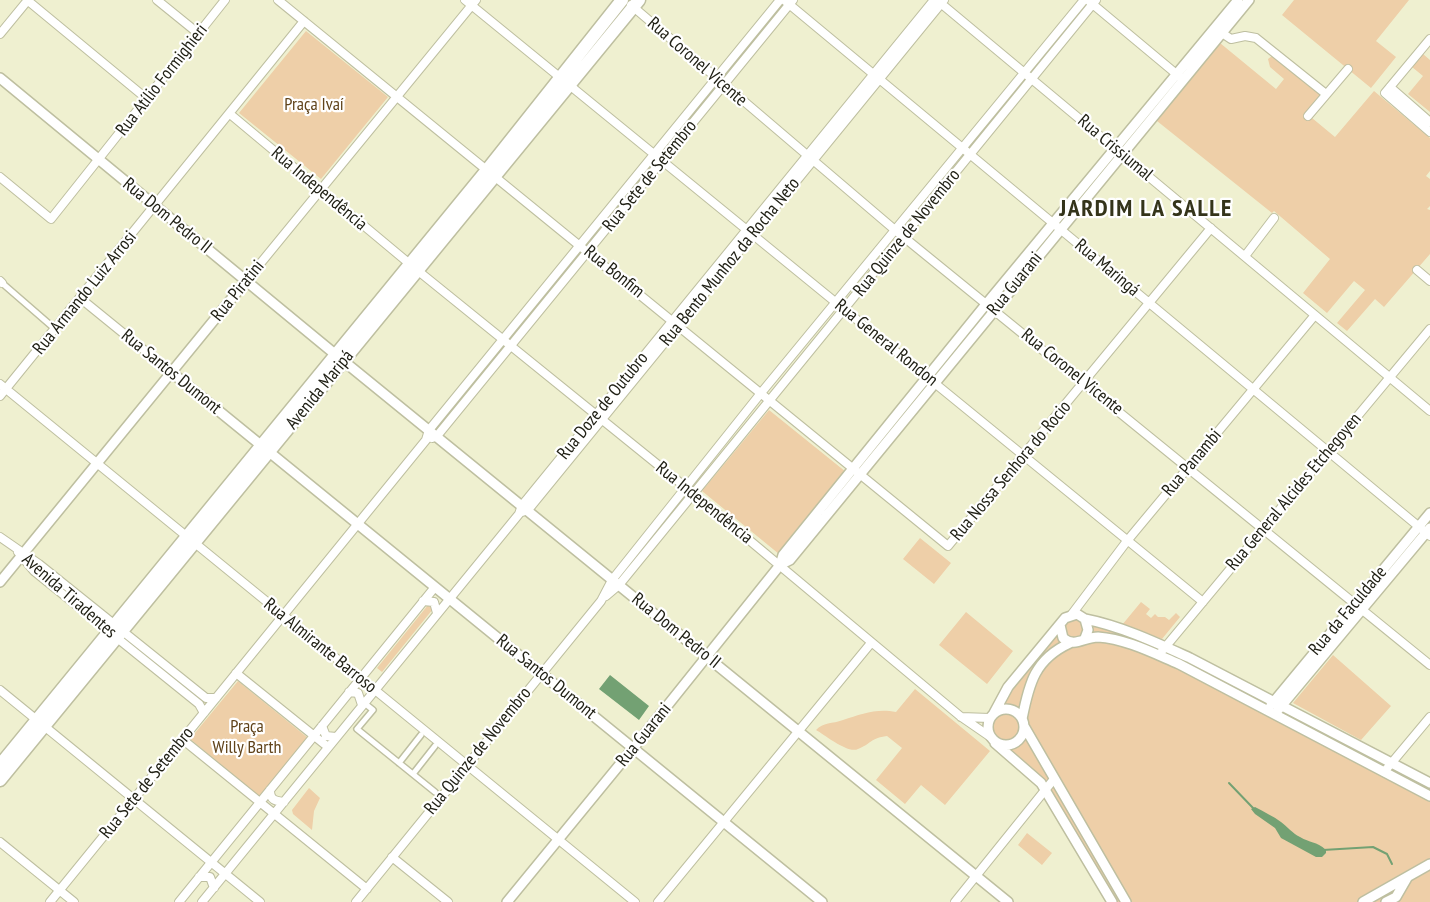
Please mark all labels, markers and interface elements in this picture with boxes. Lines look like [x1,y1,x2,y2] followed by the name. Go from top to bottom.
[643,13,751,111] street label: Rua Coronel Vicente
[112,20,212,140] street label: Rua Atílio Formighieri
[284,94,344,116] park label: Praça Ivaí
[1073,110,1157,186] street label: Rua Crissiumal
[598,116,702,236] street label: Rua Sete de Setembro
[267,143,371,235] street label: Rua Independência
[849,165,965,301] street label: Rua Quinze de Novembro
[118,174,216,258] street label: Rua Dom Pedro II
[655,174,805,350] street label: Rua Bento Munhoz da Rocha Neto
[1059,195,1233,223] district label: JARDIM LA SALLE
[29,227,141,359] street label: Rua Armando Luiz Arrosi
[1070,235,1144,301] street label: Rua Maringá
[580,241,648,303] street label: Rua Bonfim
[983,248,1047,320] street label: Rua Guarani
[207,256,269,326] street label: Rua Piratini
[830,295,942,391] street label: Rua General Rondon
[1017,324,1127,420] street label: Rua Coronel Vicente
[117,325,225,419] street label: Rua Santos Dumont
[282,346,358,434] street label: Avenida Maripá
[553,348,653,464] street label: Rua Doze de Outubro
[946,397,1076,545] street label: Rua Nossa Senhora do Rocio
[1222,409,1366,575] street label: Rua General Alcides Etchegoyen
[1158,425,1226,501] street label: Rua Panambi
[651,457,757,549] street label: Rua Independência
[17,549,121,643] street label: Avenida Tiradentes
[1305,562,1391,660] street label: Rua da Faculdade
[627,589,725,673] street label: Rua Dom Pedro II
[259,594,381,698] street label: Rua Almirante Barroso
[492,630,600,724] street label: Rua Santos Dumont
[420,683,536,819] street label: Rua Quinze de Novembro
[612,699,676,771] street label: Rua Guarani
[213,716,281,758] park label: Praça Willy Barth
[95,723,199,843] street label: Rua Sete de Setembro

